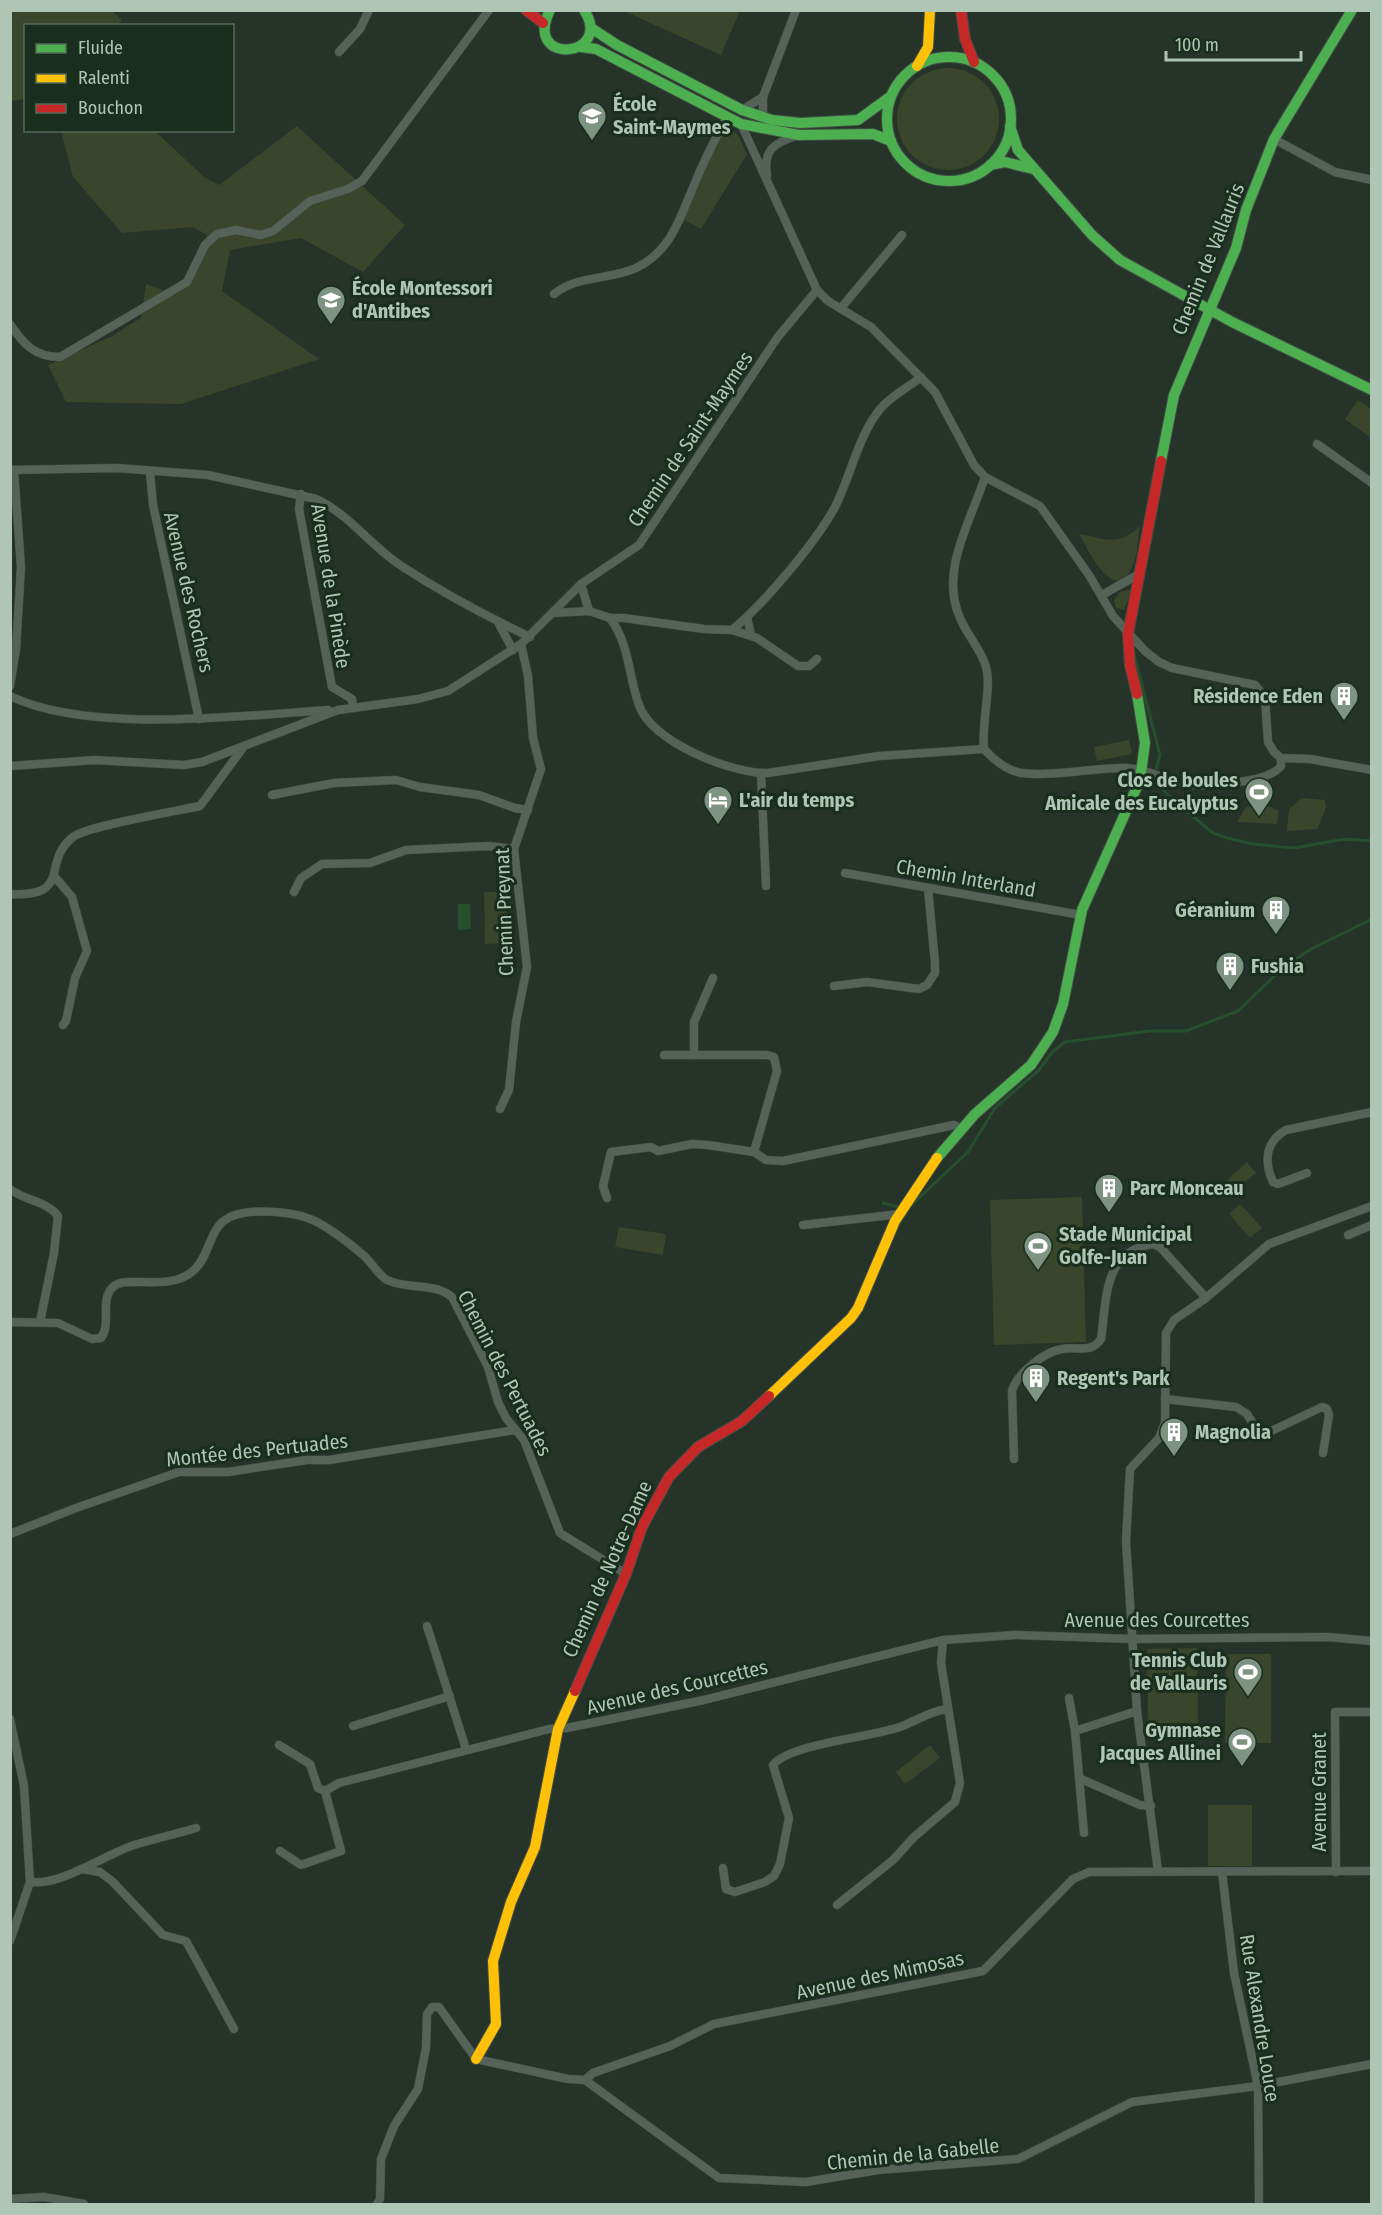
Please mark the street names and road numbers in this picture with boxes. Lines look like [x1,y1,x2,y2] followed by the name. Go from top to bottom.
[1167,180,1249,338] street label: Chemin de Vallauris
[622,347,758,531] street label: Chemin de Saint-Maymes
[306,502,356,670] street label: Avenue de la Pinède
[159,509,219,675] street label: Avenue des Rochers
[490,847,518,976] street label: Chemin Preynat
[894,854,1038,902] street label: Chemin Interland
[453,1286,557,1460] street label: Chemin des Pertuades
[165,1429,349,1471] street label: Montée des Pertuades
[557,1477,657,1661] street label: Chemin de Notre-Dame
[1064,1608,1250,1632] street label: Avenue des Courcettes
[584,1654,770,1720] street label: Avenue des Courcettes
[1307,1732,1331,1852] street label: Avenue Granet
[1235,1933,1285,2103] street label: Rue Alexandre Louce
[794,1946,966,2004] street label: Avenue des Mimosas
[826,2133,1000,2175] street label: Chemin de la Gabelle

